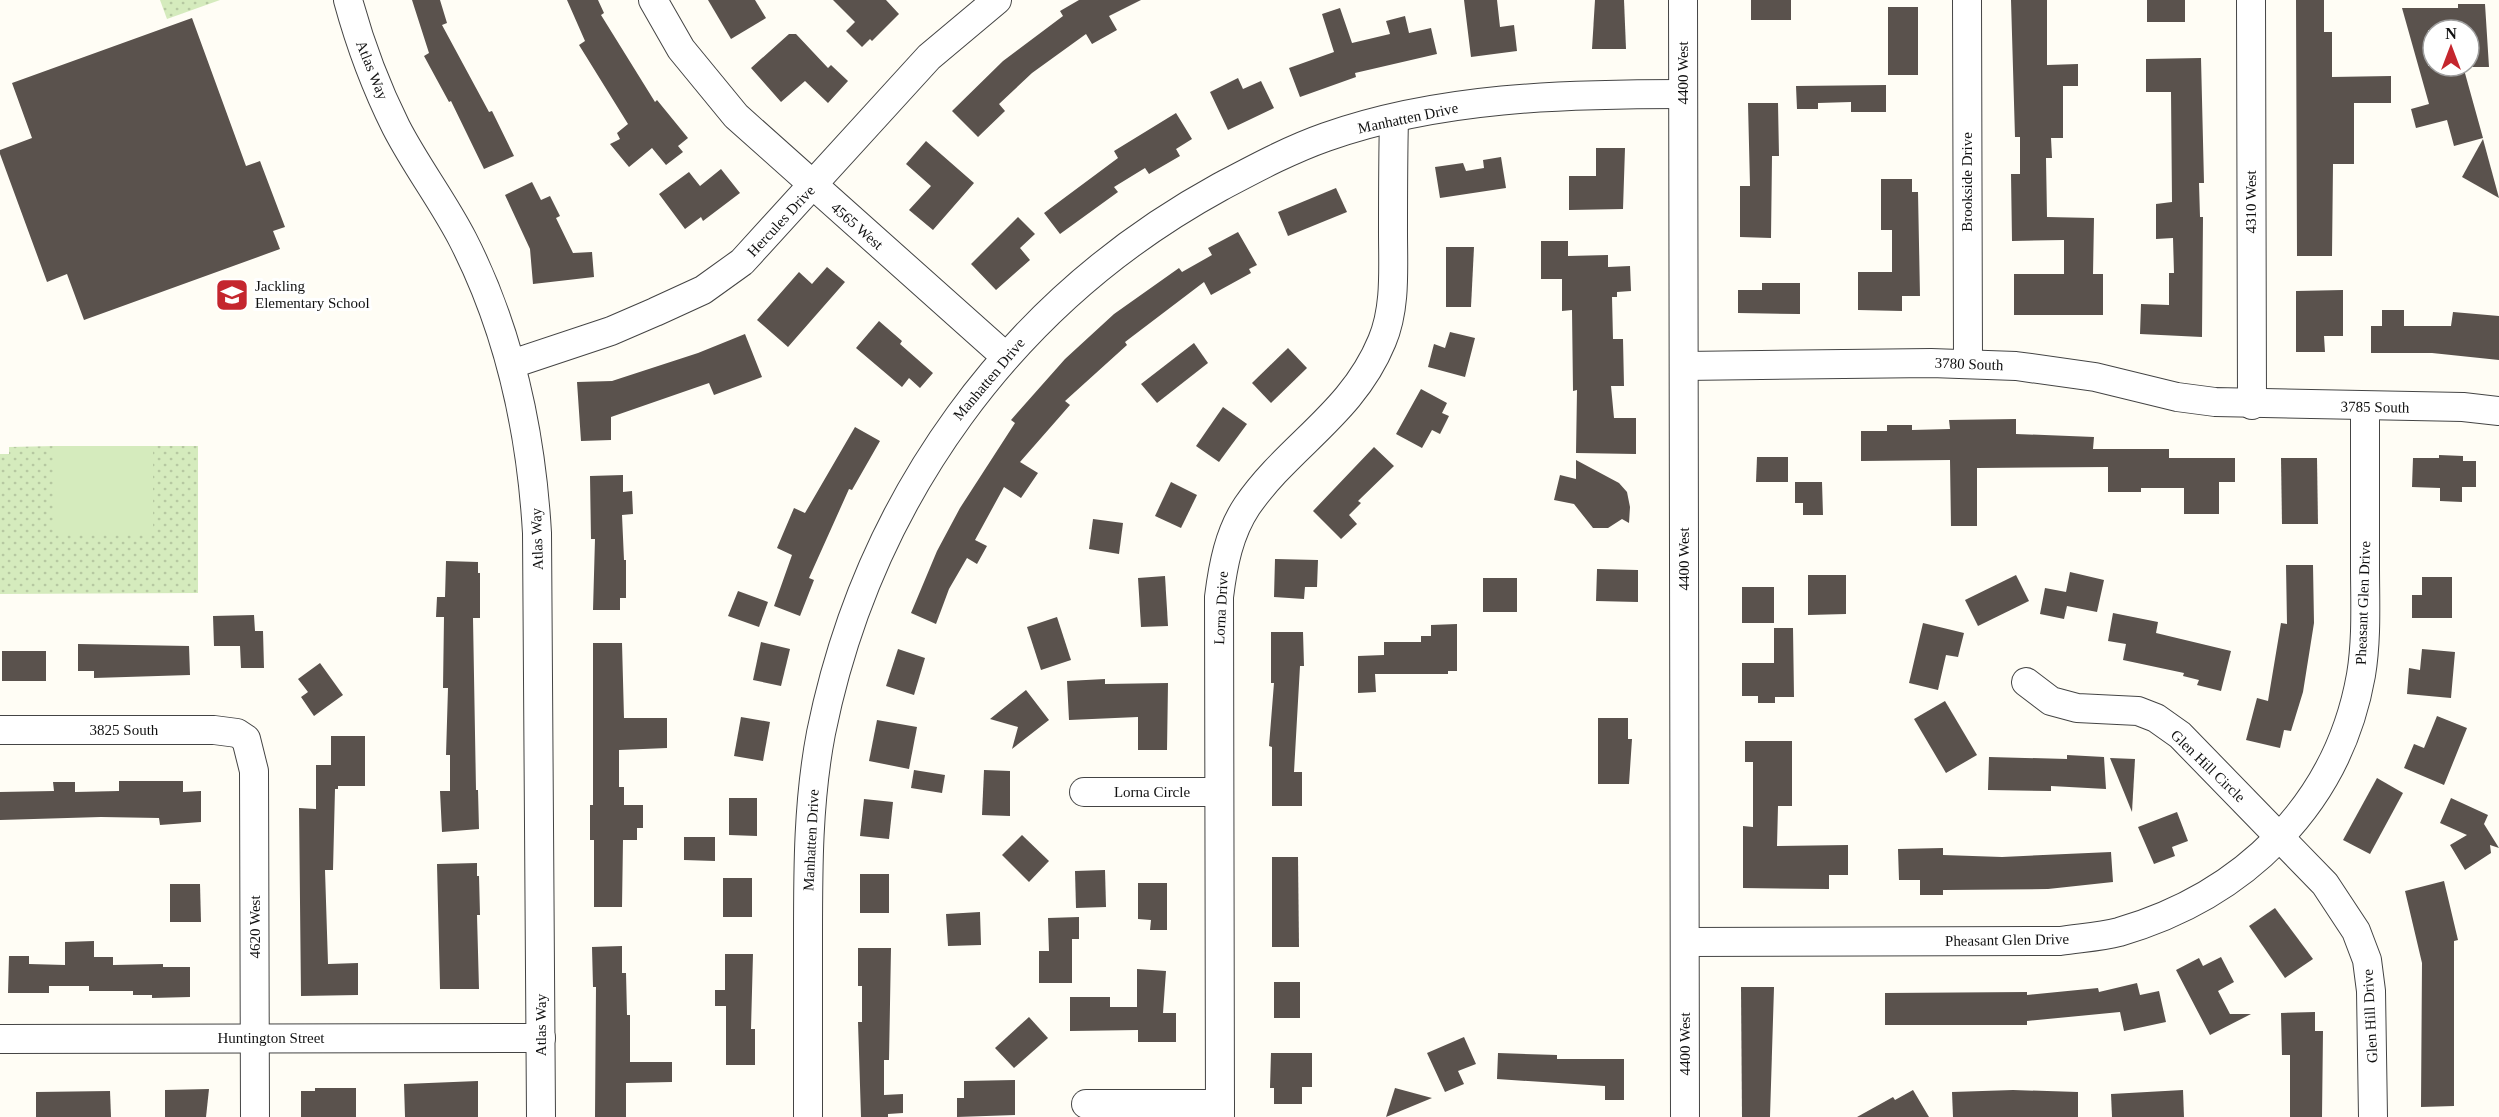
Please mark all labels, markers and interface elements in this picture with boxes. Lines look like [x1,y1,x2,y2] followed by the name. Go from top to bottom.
[2421,18,2481,78] north arrow
[2445,25,2457,42] text: N
[353,38,391,102] street label: Atlas Way
[1675,41,1691,105] street label: 4400 West
[1356,99,1460,136] street label: Manhatten Drive
[1959,132,1975,232] street label: Brookside Drive
[2243,170,2259,234] street label: 4310 West
[744,182,818,260] street label: Hercules Drive
[828,199,887,253] street label: 4565 West
[214,277,250,313] school or university icon: Jackling Elementary School
[255,278,370,311] place label: Jackling Elementary School
[950,335,1028,423] street label: Manhatten Drive
[1934,355,2004,373] street label: 3780 South
[2340,398,2410,416] street label: 3785 South
[528,507,546,570] street label: Atlas Way
[1676,527,1692,591] street label: 4400 West
[2353,540,2373,665] street label: Pheasant Glen Drive
[1211,570,1231,645] street label: Lorna Drive
[90,722,159,738] street label: 3825 South
[2168,727,2249,806] street label: Glen Hill Circle
[1114,784,1190,800] street label: Lorna Circle
[800,788,822,891] street label: Manhatten Drive
[247,895,263,959] street label: 4620 West
[1945,931,2070,949] street label: Pheasant Glen Drive
[2360,968,2380,1063] street label: Glen Hill Drive
[533,993,549,1056] street label: Atlas Way
[1677,1012,1693,1076] street label: 4400 West
[217,1030,325,1046] street label: Huntington Street

